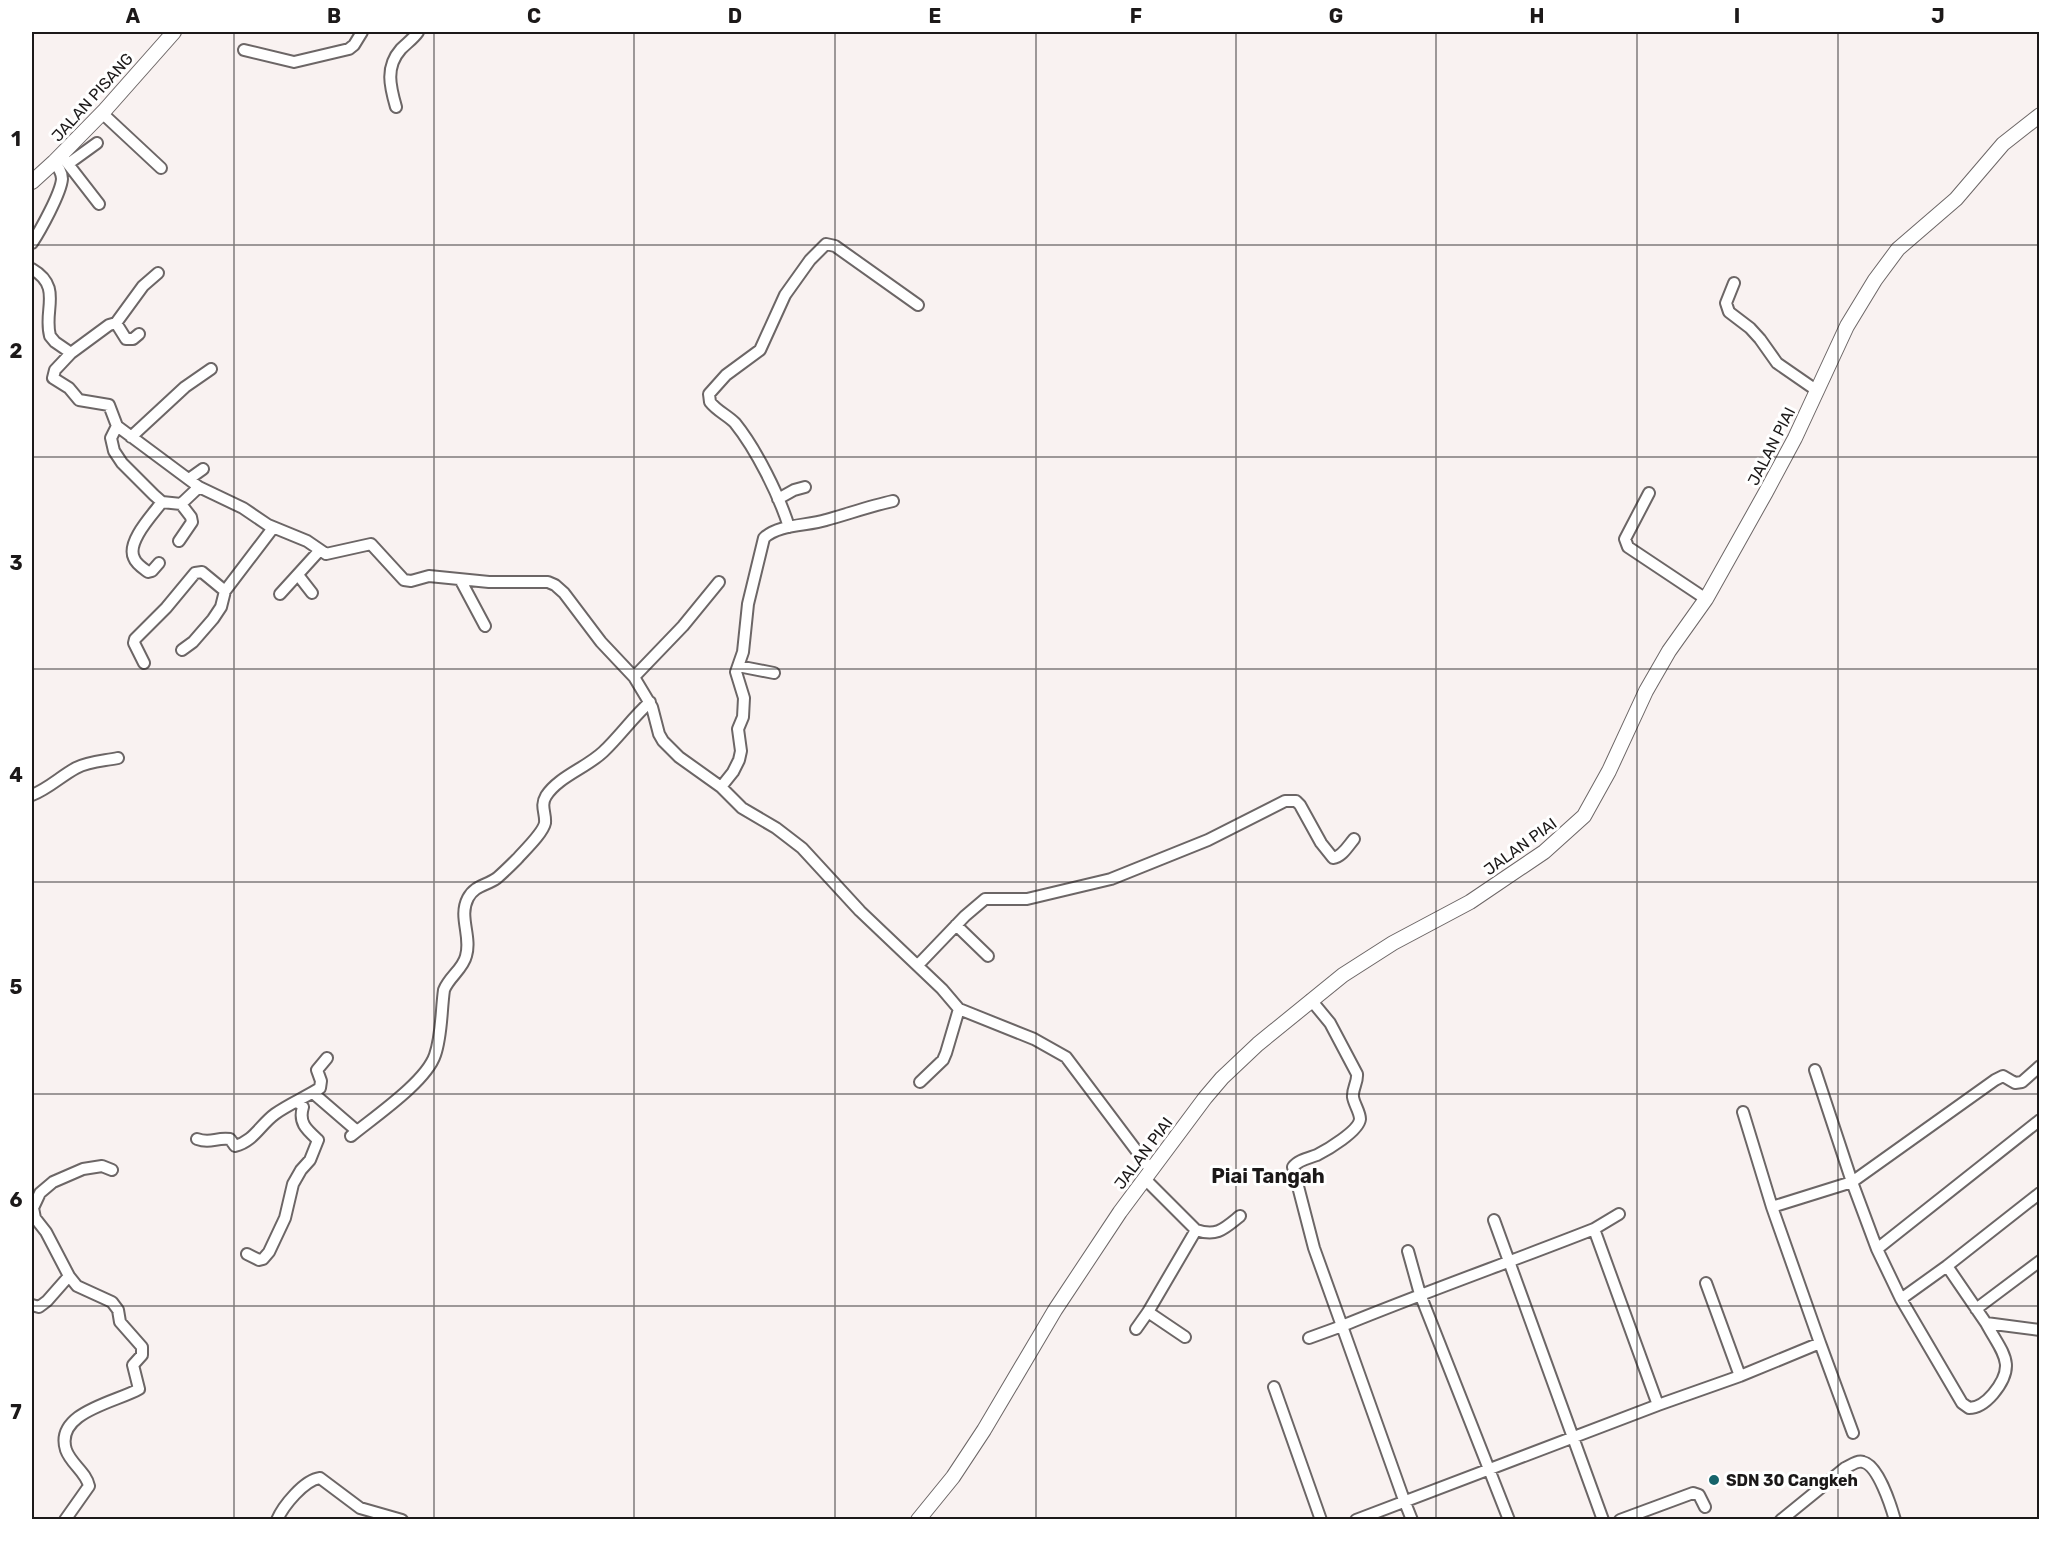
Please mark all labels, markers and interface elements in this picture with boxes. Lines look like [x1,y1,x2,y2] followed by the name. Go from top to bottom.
[126,4,141,28] text: A
[327,4,341,28] text: B
[527,4,541,28] text: C
[728,4,742,28] text: D
[929,4,941,28] text: E
[1130,4,1142,28] text: F
[1329,4,1343,28] text: G
[1530,4,1544,28] text: H
[1734,4,1740,28] text: I
[1931,4,1945,28] text: J
[48,49,137,146] street label: JALAN PISANG
[11,127,21,151] text: 1
[10,339,23,363] text: 2
[1744,404,1799,488] street label: JALAN PIAI
[9,551,23,575] text: 3
[9,763,23,787] text: 4
[1480,814,1560,879] street label: JALAN PIAI
[10,975,23,999] text: 5
[1110,1114,1177,1193] street label: JALAN PIAI
[1211,1164,1325,1188] district label: Piai Tangah
[9,1188,23,1212] text: 6
[10,1400,22,1424] text: 7
[1726,1471,1858,1490] place label: SDN 30 Cangkeh
[1707,1473,1721,1487] marker: SDN 30 Cangkeh

